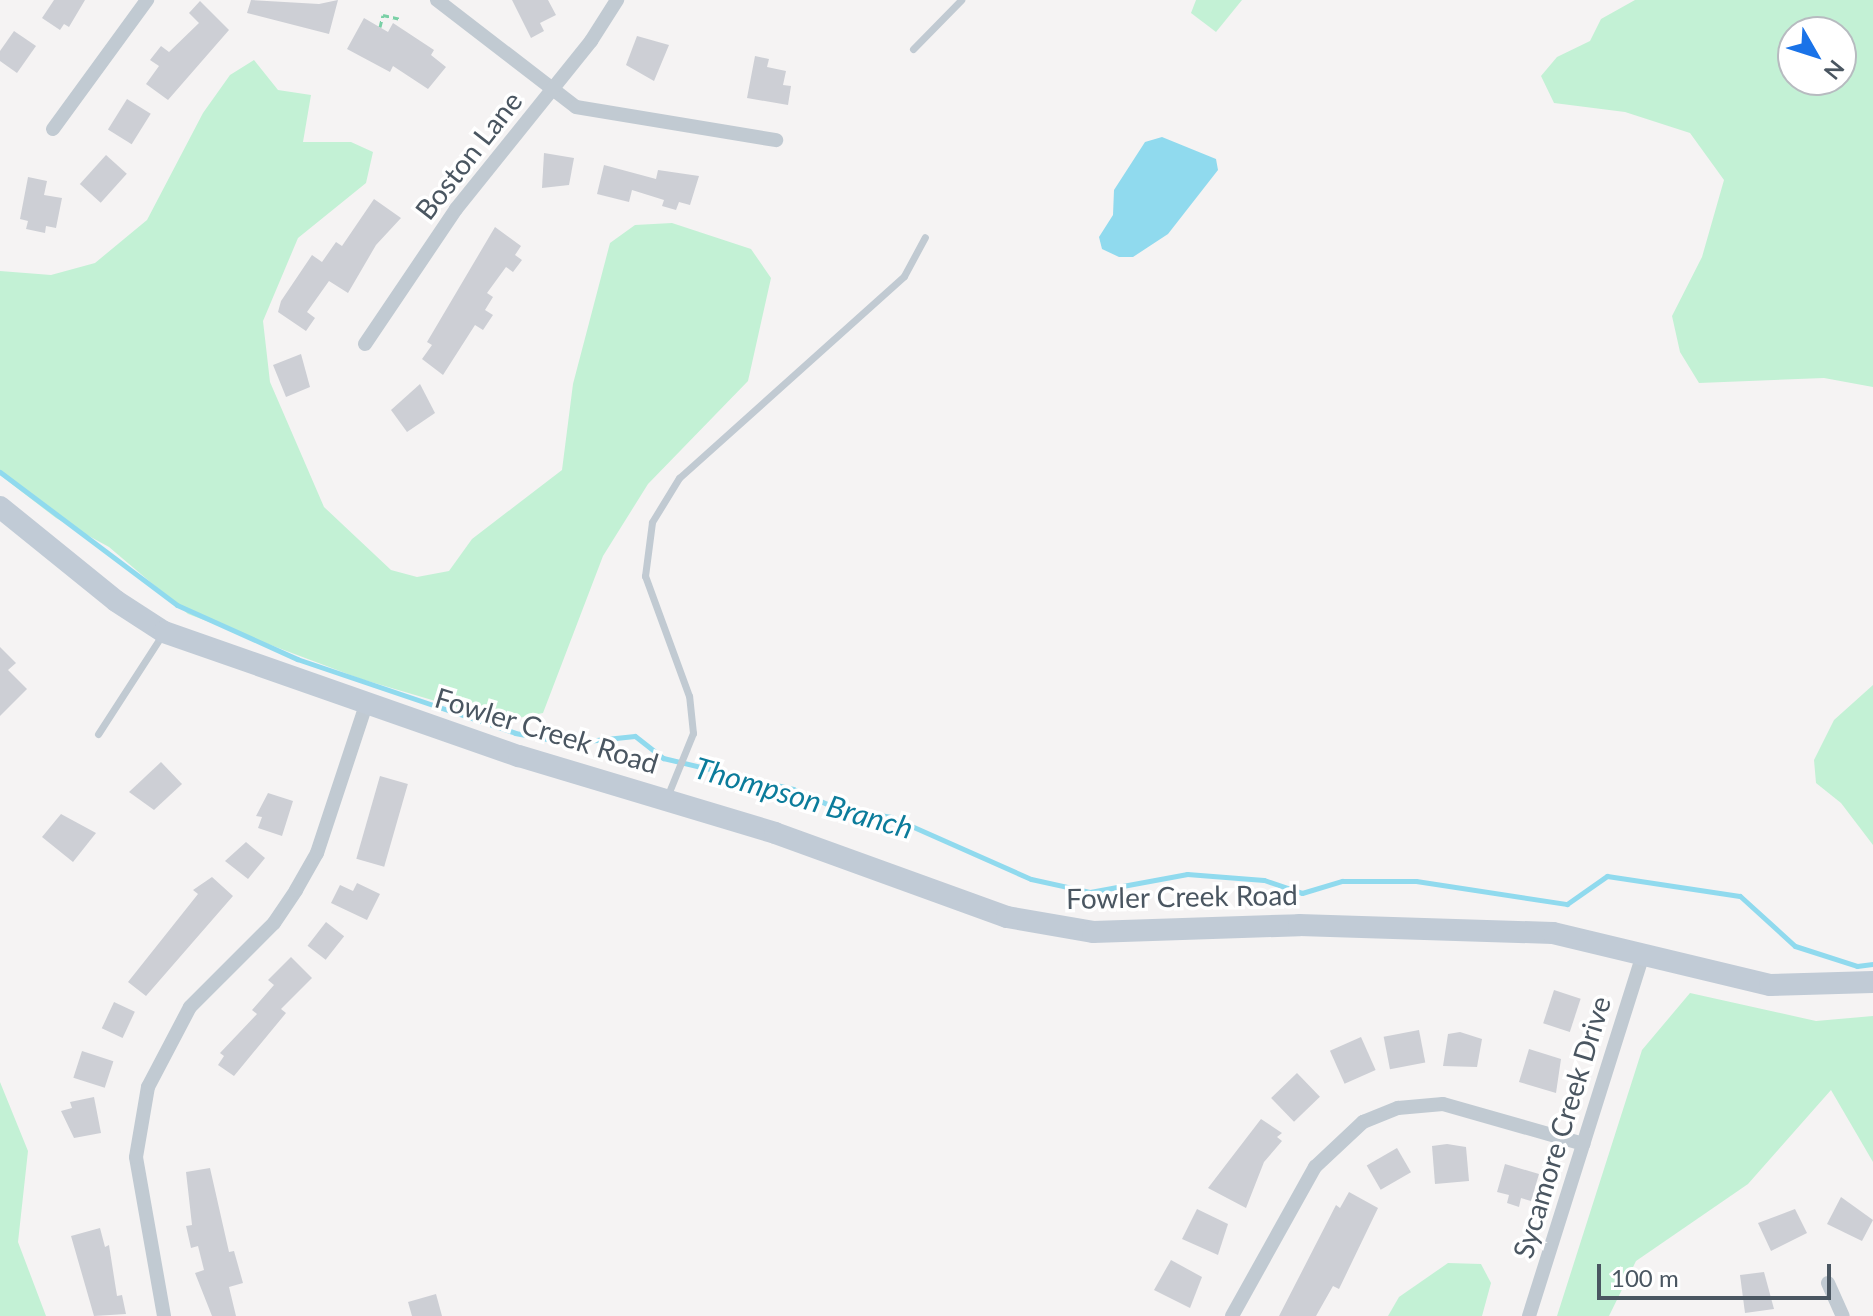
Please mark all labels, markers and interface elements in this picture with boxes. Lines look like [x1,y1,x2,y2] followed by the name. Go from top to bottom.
[1777,16,1857,96] north arrow
[1819,55,1850,85] text: N
[408,84,528,226] street label: Boston Lane
[431,680,663,780] street label: Fowler Creek Road
[691,749,917,845] water label: Thompson Branch
[1066,877,1298,915] street label: Fowler Creek Road
[1505,992,1617,1262] street label: Sycamore Creek Drive
[1601,1248,1835,1298] scale bar
[1611,1263,1679,1292] text: 100 m

